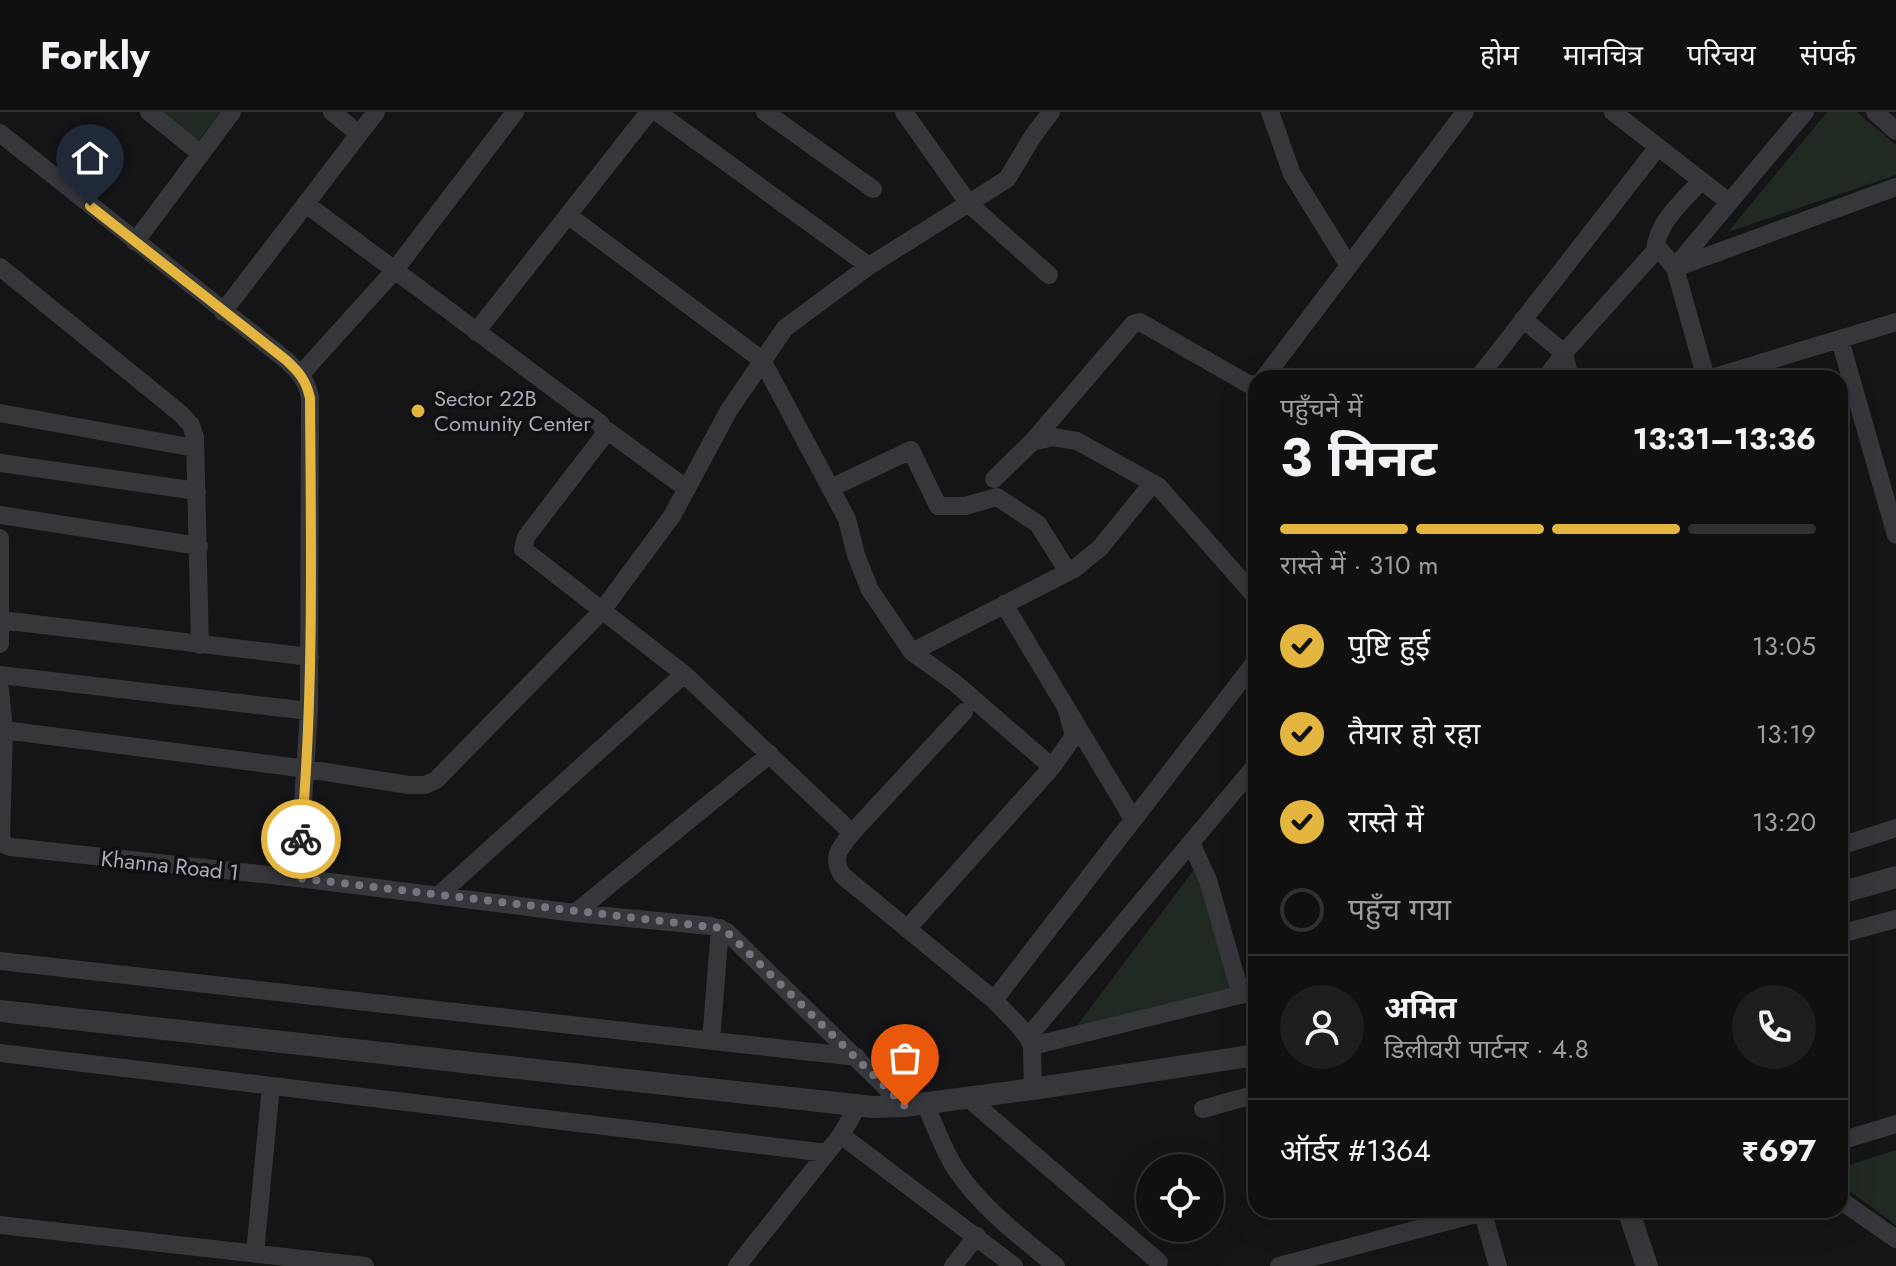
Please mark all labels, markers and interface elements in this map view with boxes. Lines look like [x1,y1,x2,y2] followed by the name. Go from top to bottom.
[40,28,150,83] text: Forkly
[1480,35,1519,76] text: होम
[1563,35,1643,76] text: मानचित्र
[1687,35,1756,76] text: परिचय
[1800,35,1856,76] text: संपर्क
[56,124,124,206] pin
[68,136,112,180] icon: home
[434,382,591,439] place label: Sector 22B Comunity Center
[1280,389,1363,427] text: पहुँचने में
[409,402,427,420] marker: Sector 22B Comunity Center
[1633,417,1816,460] text: 13:31–13:36
[1280,420,1437,496] text: 3 मिनट
[1280,546,1439,584] text: रास्ते में · 310 m
[1280,624,1324,668] icon: check
[1348,624,1430,667] text: पुष्टि हुई
[1752,627,1816,665] text: 13:05
[1280,712,1324,756] icon: check
[1348,712,1480,755] text: तैयार हो रहा
[1756,715,1816,753] text: 13:19
[261,799,341,879] courier
[1280,800,1324,844] icon: check
[1348,800,1424,843] text: रास्ते में
[1752,803,1816,841] text: 13:20
[279,817,323,861] icon: bike
[99,842,241,888] street label: Khanna Road 1
[1348,888,1451,931] text: पहुँच गया
[1280,985,1364,1069] button: person
[1732,985,1816,1069] button: phone
[1384,986,1457,1029] text: अमित
[871,1024,939,1106] pin
[1384,1030,1589,1068] text: डिलीवरी पार्टनर · 4.8
[883,1036,927,1080] icon: bag
[1280,1129,1431,1172] text: ऑर्डर #1364
[1742,1129,1816,1172] text: ₹697
[1136,1154,1224,1242] map controls
[1136,1154,1224,1242] button: locate

